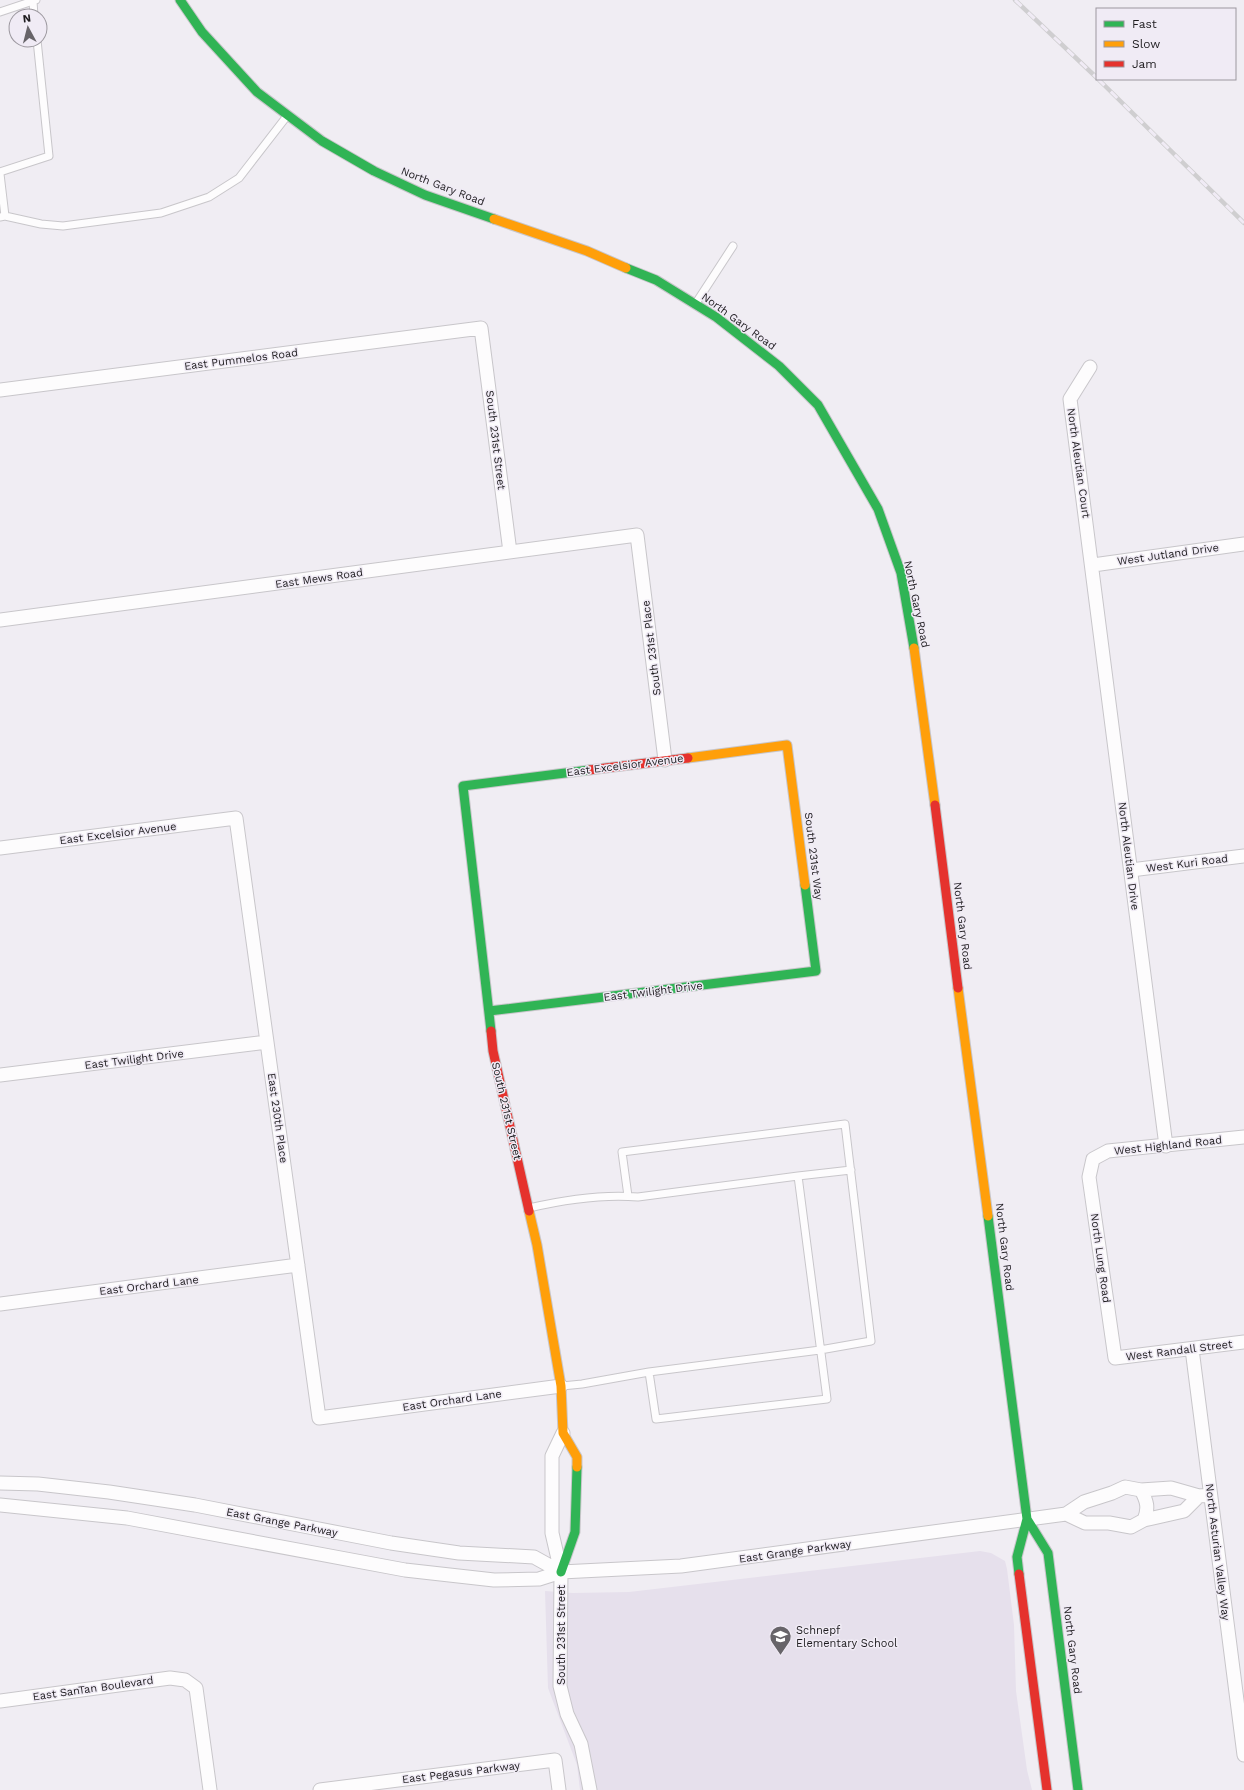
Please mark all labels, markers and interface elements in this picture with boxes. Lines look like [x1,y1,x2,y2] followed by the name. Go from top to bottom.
[8,8,48,48] north arrow
[1096,8,1236,80] legend
[22,12,32,26] text: N
[1132,17,1157,31] text: Fast
[1132,37,1160,51] text: Slow
[1132,57,1157,71] text: Jam
[399,165,487,208] street label: North Gary Road
[699,290,778,353] street label: North Gary Road
[183,346,299,373] street label: East Pummelos Road
[483,390,508,491] street label: South 231st Street
[1064,407,1093,519] street label: North Aleutian Court
[1116,541,1220,568] street label: West Jutland Drive
[901,559,932,649] street label: North Gary Road
[274,566,364,591] street label: East Mews Road
[639,600,664,696] street label: South 231st Place
[566,752,684,779] street label: East Excelsior Avenue
[1115,801,1142,911] street label: North Aleutian Drive
[802,811,825,901] street label: South 231st Way
[59,820,177,847] street label: East Excelsior Avenue
[1145,852,1229,875] street label: West Kuri Road
[951,881,974,971] street label: North Gary Road
[603,979,703,1004] street label: East Twilight Drive
[84,1047,184,1072] street label: East Twilight Drive
[489,1061,524,1162] street label: South 231st Street
[265,1072,290,1164] street label: East 230th Place
[1114,1133,1223,1158] street label: West Highland Road
[993,1202,1016,1292] street label: North Gary Road
[1088,1212,1113,1304] street label: North Lung Road
[99,1273,199,1298] street label: East Orchard Lane
[1125,1337,1234,1363] street label: West Randall Street
[402,1387,502,1414] street label: East Orchard Lane
[1203,1483,1232,1622] street label: North Asturian Valley Way
[225,1505,339,1540] street label: East Grange Parkway
[738,1537,852,1566] street label: East Grange Parkway
[555,1585,568,1685] street label: South 231st Street
[1061,1605,1084,1695] street label: North Gary Road
[768,1623,794,1656] school or university icon: Schnepf Elementary School
[796,1624,898,1650] place label: Schnepf Elementary School
[32,1674,154,1703] street label: East SanTan Boulevard
[401,1759,521,1786] street label: East Pegasus Parkway

